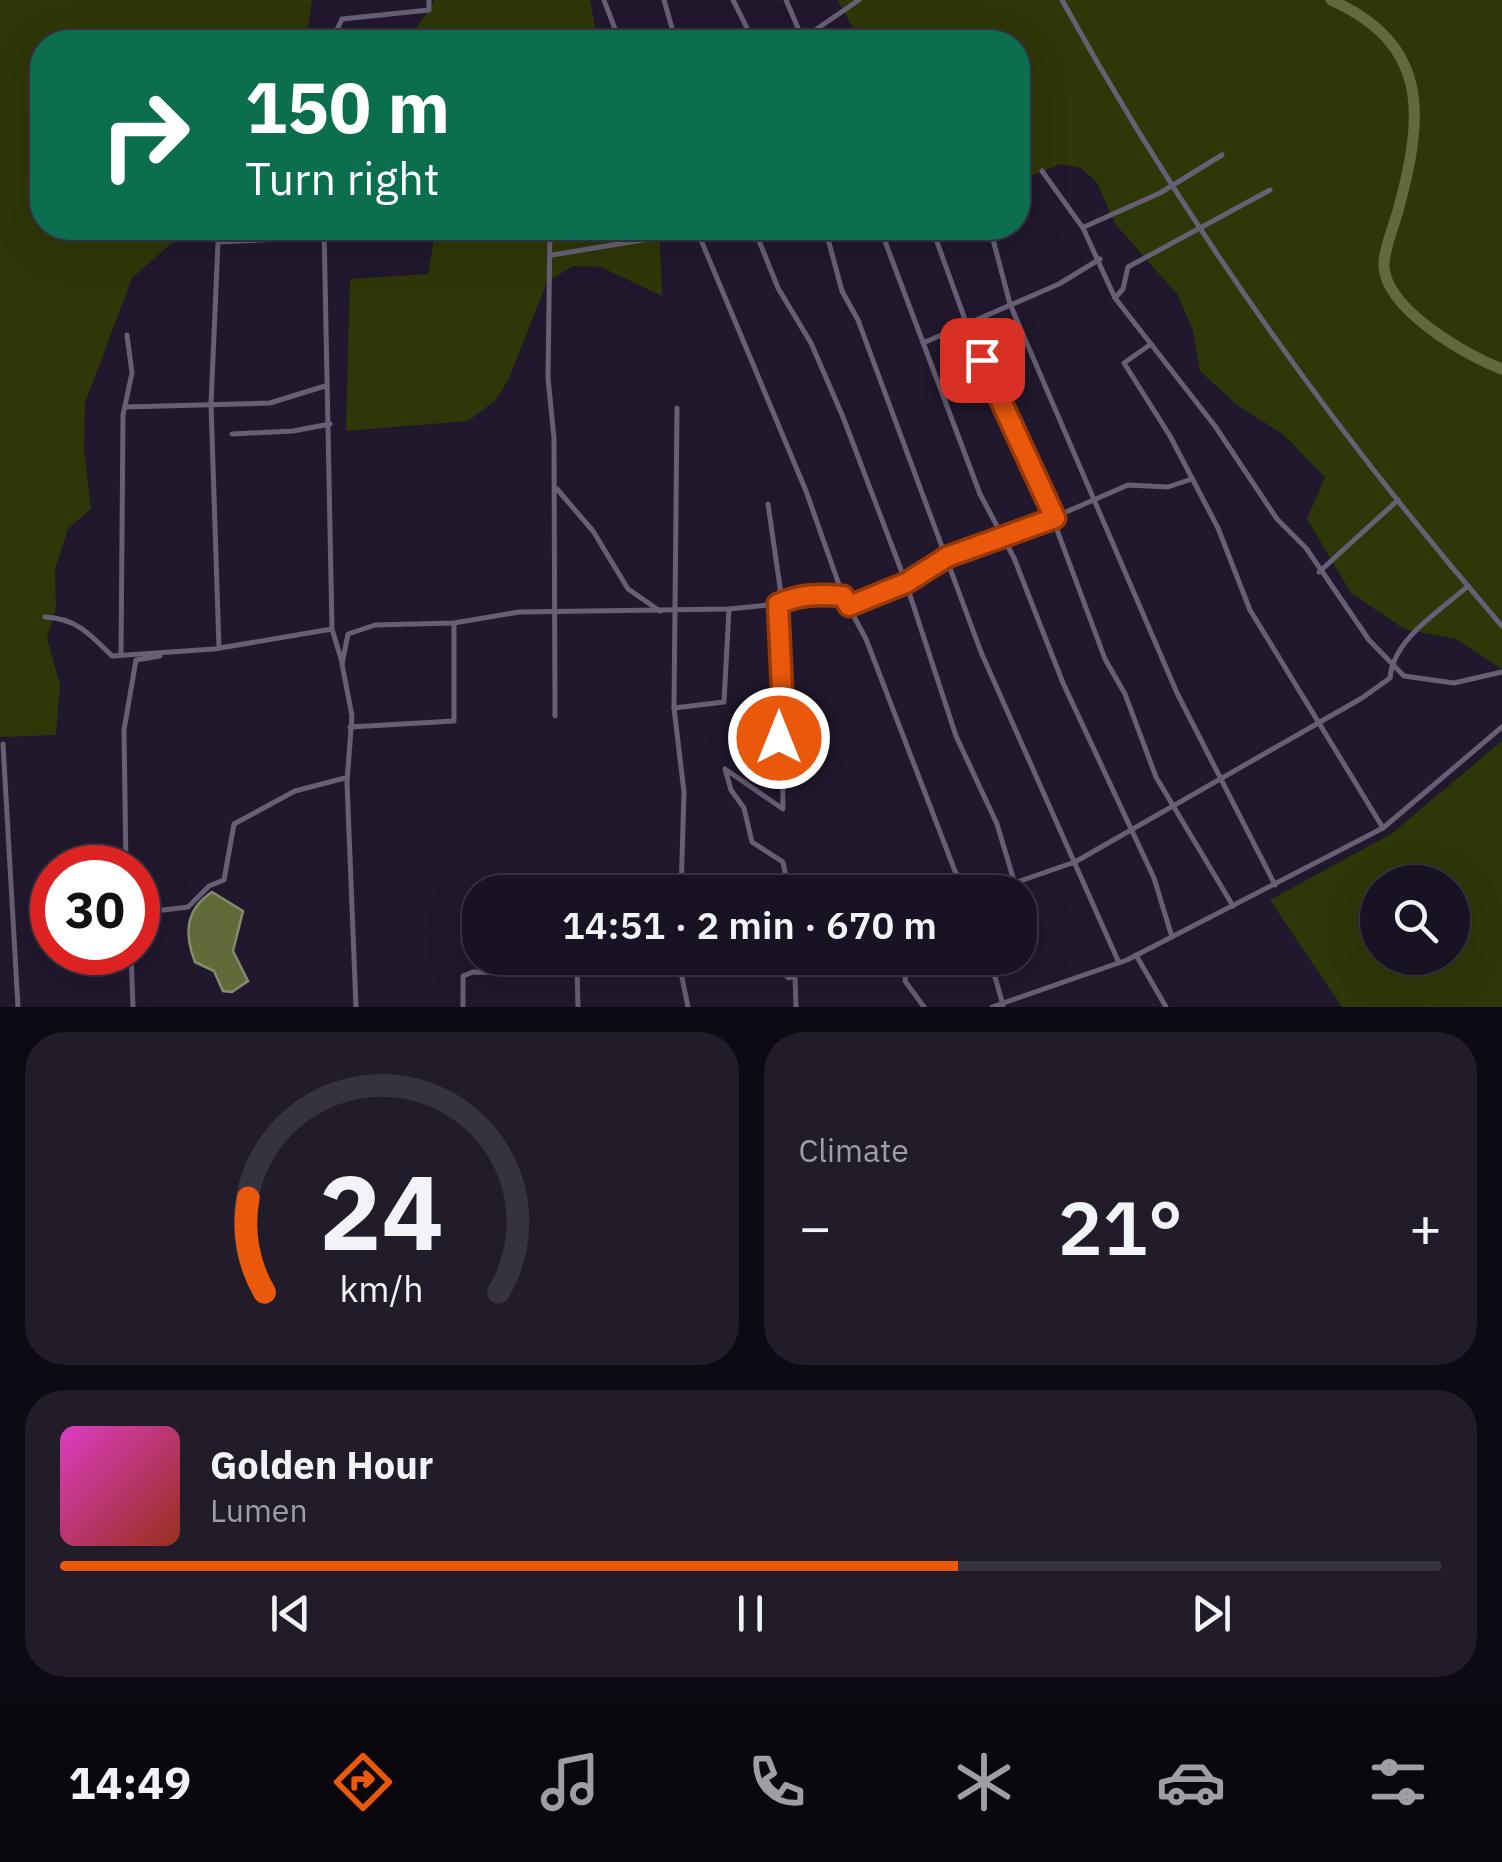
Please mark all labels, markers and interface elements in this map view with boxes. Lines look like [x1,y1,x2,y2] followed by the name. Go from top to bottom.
[245,61,450,152] text: 150 m
[80,70,210,200] icon: right
[245,149,440,207] text: Turn right
[940,318,1025,403] pin
[955,333,1010,388] icon: arrive
[727,686,831,790] position arrow
[30,845,160,975] speed limit sign: 30
[1360,865,1470,975] map controls
[1360,865,1470,975] button: search
[562,900,937,949] text: 14:51 · 2 min · 670 m
[799,1129,909,1171] text: Climate
[319,1143,444,1279] text: 24
[1058,1178,1183,1276] text: 21°
[799,1191,832,1262] text: −
[1409,1191,1442,1262] text: +
[340,1265,424,1312] text: km/h
[210,1440,433,1489] text: Golden Hour
[210,1489,308,1531] text: Lumen
[263,1586,318,1641] icon: previous
[723,1586,778,1641] icon: pause
[1184,1586,1239,1641] icon: next
[328,1747,398,1817] icon: directions
[535,1747,605,1817] icon: music
[742,1747,812,1817] icon: phone
[949,1747,1019,1817] icon: climate
[1156,1747,1226,1817] icon: car
[1363,1747,1433,1817] icon: filters
[69,1753,191,1811] text: 14:49

